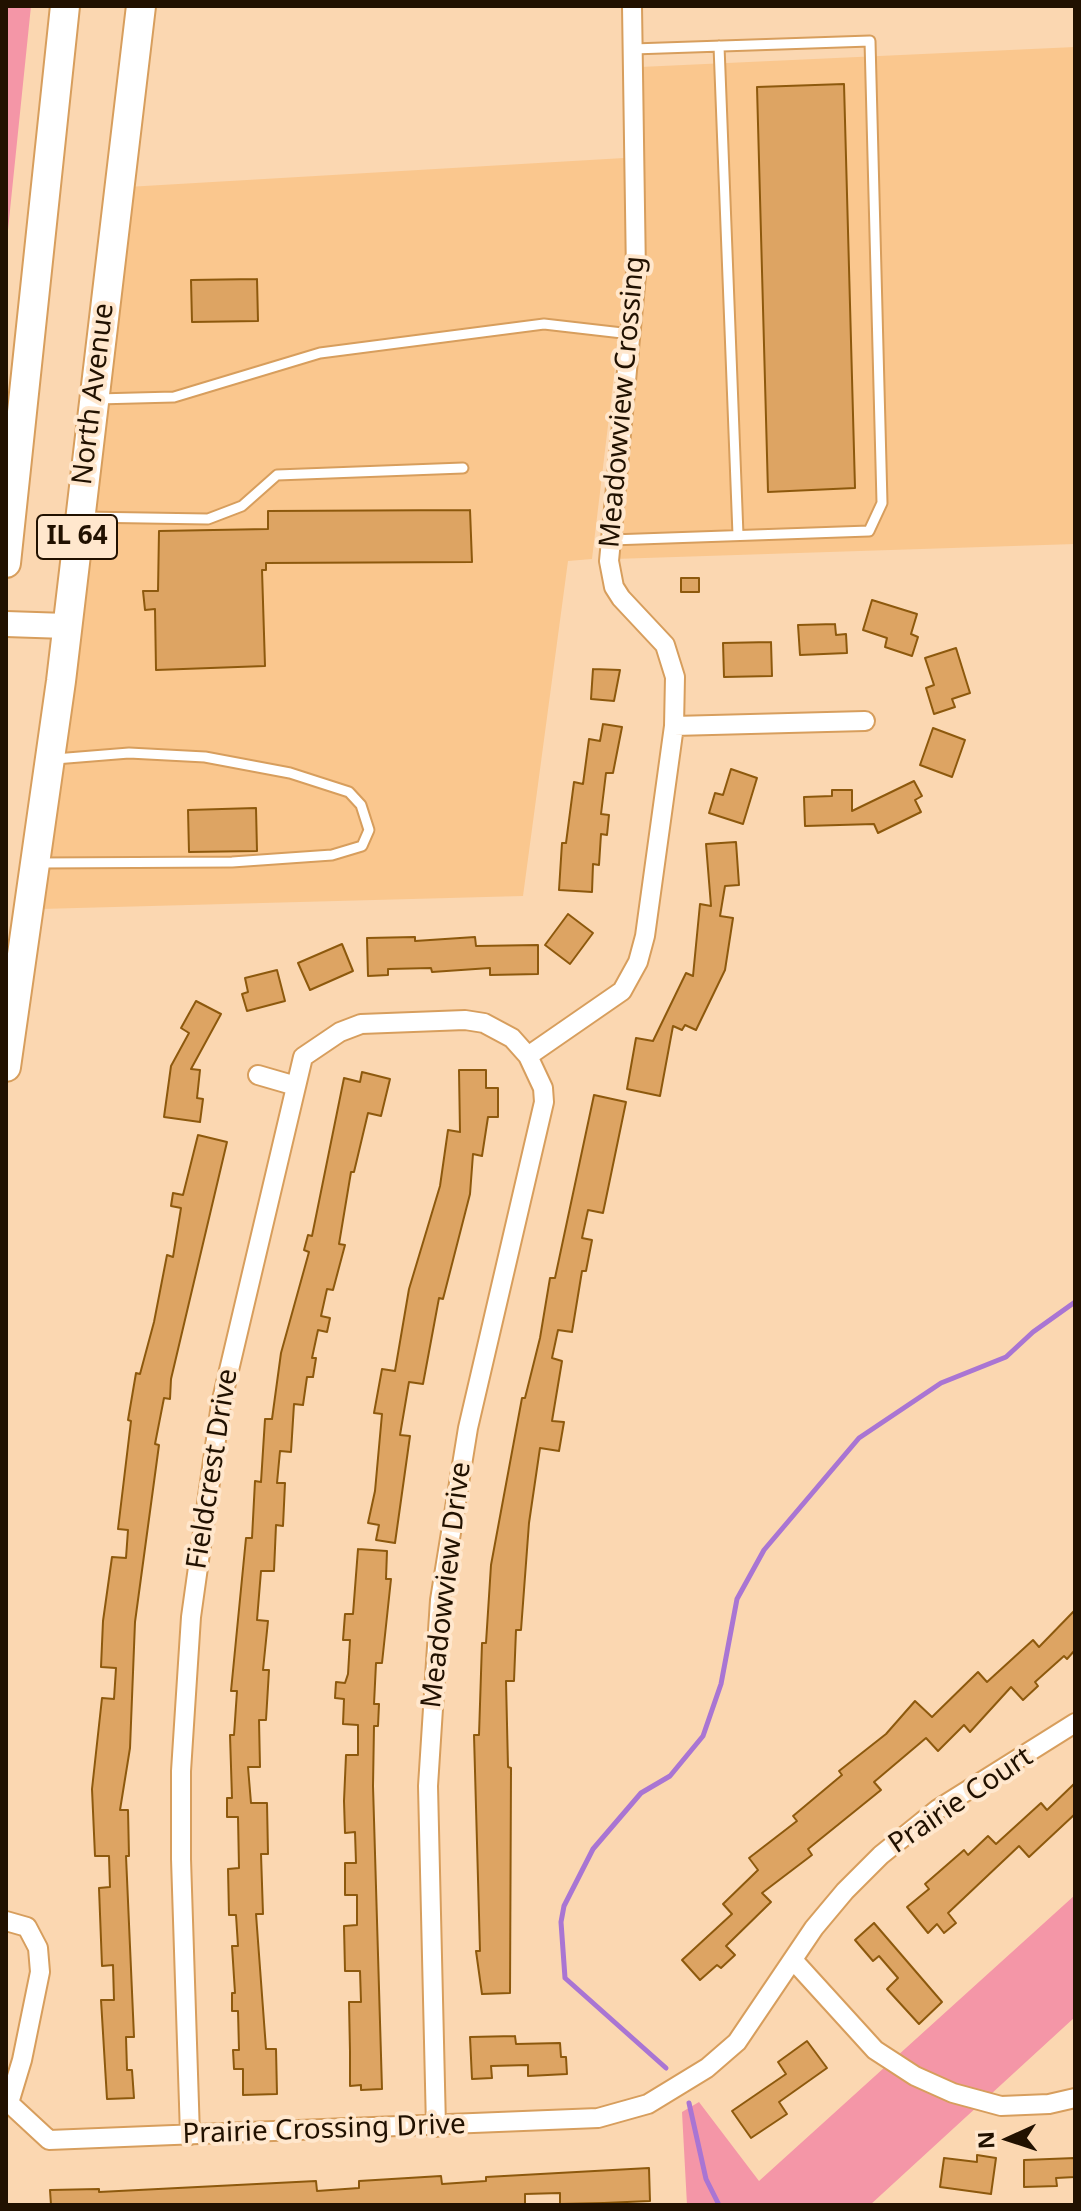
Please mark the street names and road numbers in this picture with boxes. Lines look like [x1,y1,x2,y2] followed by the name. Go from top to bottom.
[594,255,652,549] street label: Meadowview Crossing
[66,301,122,487] street label: North Avenue
[37,515,117,559] road number: IL 64
[181,1366,245,1572] street label: Fieldcrest Drive
[415,1460,479,1710] street label: Meadowview Drive
[883,1741,1039,1861] street label: Prairie Court
[182,2108,466,2152] street label: Prairie Crossing Drive

